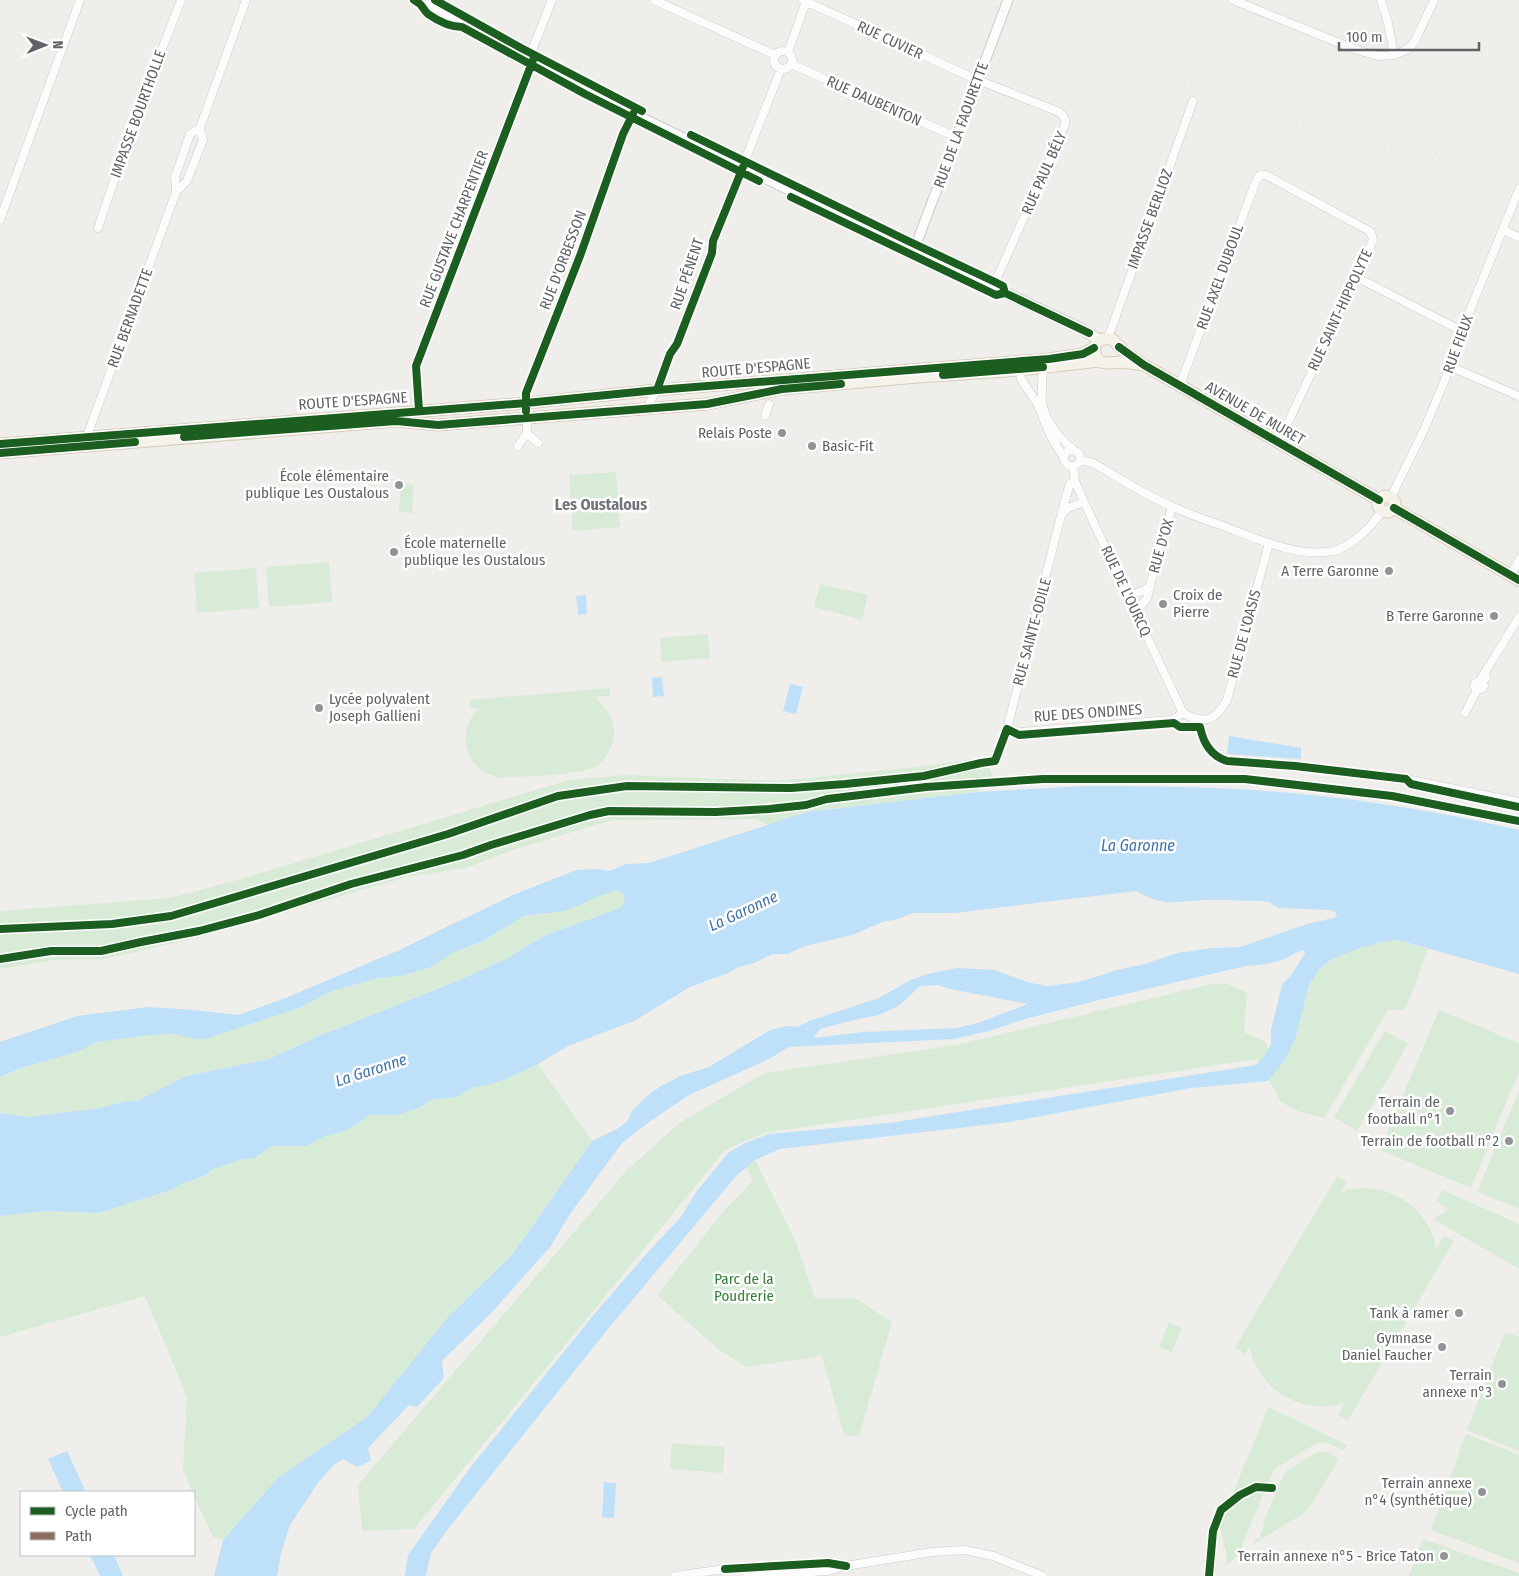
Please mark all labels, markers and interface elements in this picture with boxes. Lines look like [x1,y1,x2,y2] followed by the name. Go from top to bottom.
[854,17,926,63] street label: RUE CUVIER
[20,20,70,70] north arrow
[1339,20,1479,52] scale bar
[1346,28,1383,46] text: 100 m
[49,40,66,49] text: N
[106,48,170,180] street label: IMPASSE BOURTHOLLE
[930,60,992,190] street label: RUE DE LA FAOURETTE
[824,72,924,130] street label: RUE DAUBENTON
[1018,128,1071,217] street label: RUE PAUL BÉLY
[416,148,492,310] street label: RUE GUSTAVE CHARPENTIER
[1124,167,1176,271] street label: IMPASSE BERLIOZ
[536,208,590,312] street label: RUE D'ORBESSON
[1193,222,1247,332] street label: RUE AXEL DUBOUL
[666,236,708,312] street label: RUE PÉNENT
[1304,246,1376,374] street label: RUE SAINT-HIPPOLYTE
[104,266,156,370] street label: RUE BERNADETTE
[1439,312,1477,376] street label: RUE FIEUX
[701,354,811,382] street label: ROUTE D'ESPAGNE
[1202,377,1308,449] street label: AVENUE DE MURET
[298,388,408,414] street label: ROUTE D'ESPAGNE
[698,424,772,442] place label: Relais Poste
[776,427,788,439] marker: Relais Poste
[822,437,874,455] place label: Basic-Fit
[806,440,818,452] marker: Basic-Fit
[245,467,389,502] place label: École élémentaire publique Les Oustalous
[393,479,405,491] marker: École élémentaire publique Les Oustalous
[555,495,647,514] district label: Les Oustalous
[1145,516,1178,575] street label: RUE D'OX
[404,534,545,569] place label: École maternelle publique les Oustalous
[1097,543,1155,640] street label: RUE DE L'OURCQ
[388,546,400,558] marker: École maternelle publique les Oustalous
[1281,562,1379,580] place label: A Terre Garonne
[1383,565,1395,577] marker: A Terre Garonne
[1009,576,1055,688] street label: RUE SAINTE-ODILE
[1173,586,1222,621] place label: Croix de Pierre
[1224,588,1264,680] street label: RUE DE L'OASIS
[1157,598,1169,610] marker: Croix de Pierre
[1386,607,1484,625] place label: B Terre Garonne
[1488,610,1500,622] marker: B Terre Garonne
[329,690,430,725] place label: Lycée polyvalent Joseph Gallieni
[1033,700,1143,726] street label: RUE DES ONDINES
[313,702,325,714] marker: Lycée polyvalent Joseph Gallieni
[1101,836,1175,855] water label: La Garonne
[706,887,781,935] water label: La Garonne
[333,1049,409,1090] water label: La Garonne
[1368,1093,1440,1128] place label: Terrain de football n°1
[1444,1105,1456,1117] marker: Terrain de football n°1
[1361,1132,1499,1150] place label: Terrain de football n°2
[1503,1135,1515,1147] marker: Terrain de football n°2
[714,1270,774,1305] park label: Parc de la Poudrerie
[1370,1304,1450,1322] place label: Tank à ramer
[1453,1307,1465,1319] marker: Tank à ramer
[1342,1329,1433,1364] place label: Gymnase Daniel Faucher
[1436,1341,1448,1353] marker: Gymnase Daniel Faucher
[1422,1366,1492,1401] place label: Terrain annexe n°3
[1496,1378,1508,1390] marker: Terrain annexe n°3
[1364,1474,1472,1509] place label: Terrain annexe n°4 (synthétique)
[1476,1486,1488,1498] marker: Terrain annexe n°4 (synthétique)
[20,1491,195,1556] legend
[65,1502,128,1520] text: Cycle path
[65,1527,92,1545] text: Path
[1237,1547,1434,1565] place label: Terrain annexe n°5 - Brice Taton
[1438,1550,1450,1562] marker: Terrain annexe n°5 - Brice Taton

